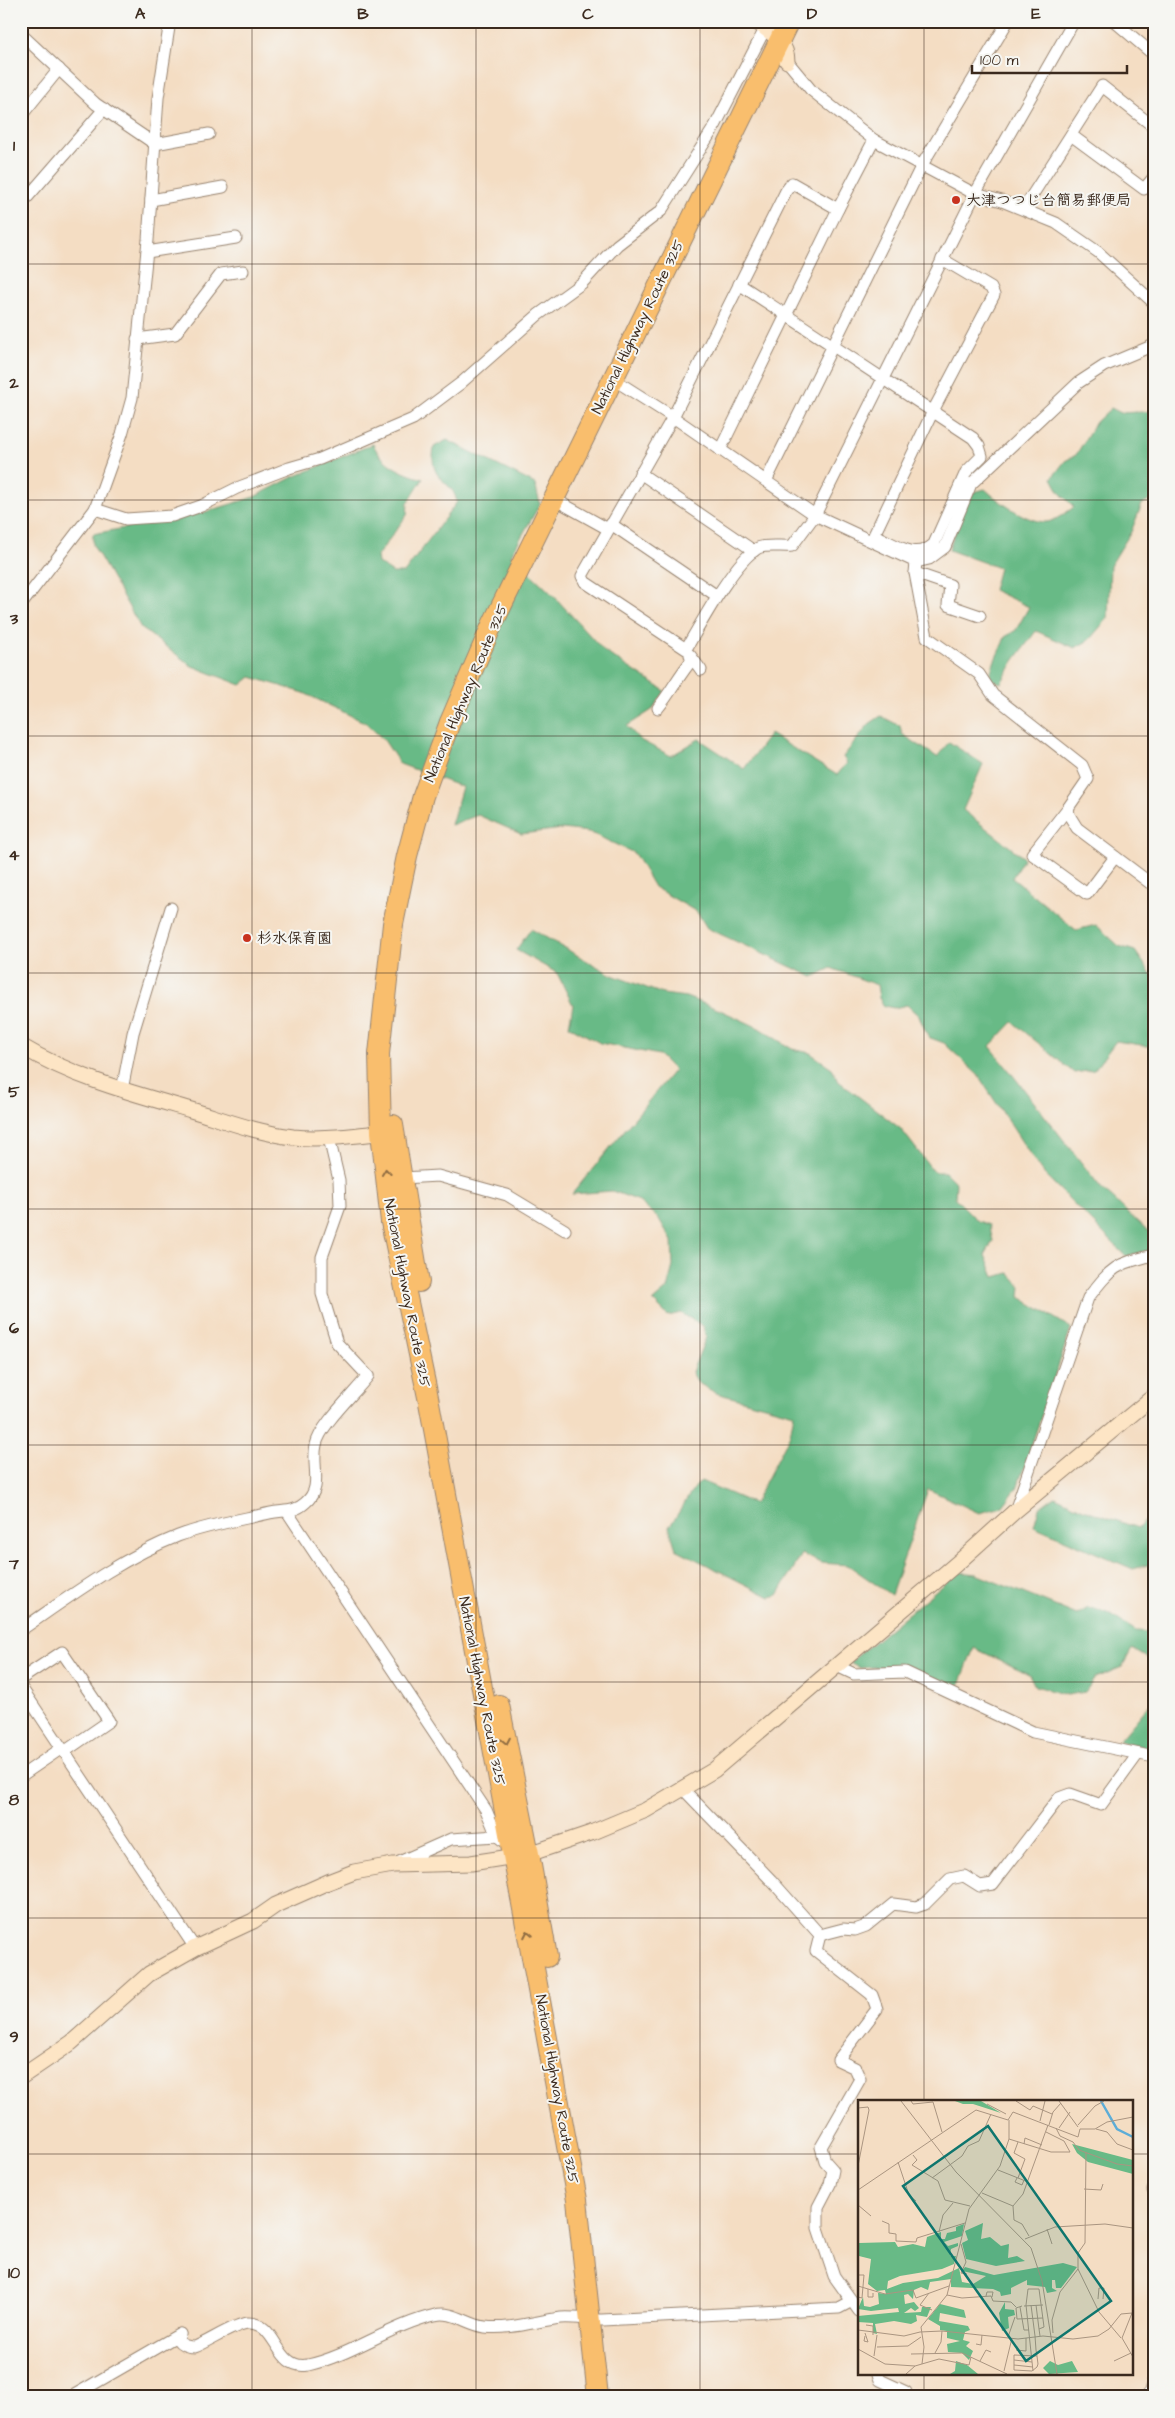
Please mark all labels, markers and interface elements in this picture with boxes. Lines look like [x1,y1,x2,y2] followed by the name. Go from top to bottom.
[135,3,146,25] text: A
[357,3,369,25] text: B
[582,3,594,25] text: C
[807,3,818,25] text: D
[1031,3,1041,25] text: E
[972,42,1128,74] scale bar
[980,50,1019,71] text: 100 m
[13,135,16,157] text: 1
[966,190,1131,211] place label: 大津つつじ台簡易郵便局
[950,194,962,206] marker: 大津つつじ台簡易郵便局
[587,236,690,418] street label: National Highway Route 325
[8,372,19,394] text: 2
[419,600,514,786] street label: National Highway Route 325
[9,608,19,630] text: 3
[9,844,20,866] text: 4
[257,928,332,949] place label: 杉水保育園
[241,932,253,944] marker: 杉水保育園
[8,1081,20,1103] text: 5
[380,1168,391,1176] one-way arrow
[377,1197,436,1390] street label: National Highway Route 325
[9,1317,19,1339] text: 6
[8,1553,19,1575] text: 7
[452,1595,511,1788] street label: National Highway Route 325
[501,1737,511,1746] one-way arrow
[9,1789,20,1811] text: 8
[524,1929,534,1938] one-way arrow
[529,1993,584,2186] street label: National Highway Route 325
[9,2026,19,2048] text: 9
[858,2100,1132,2376] inset map
[8,2262,20,2284] text: 10

